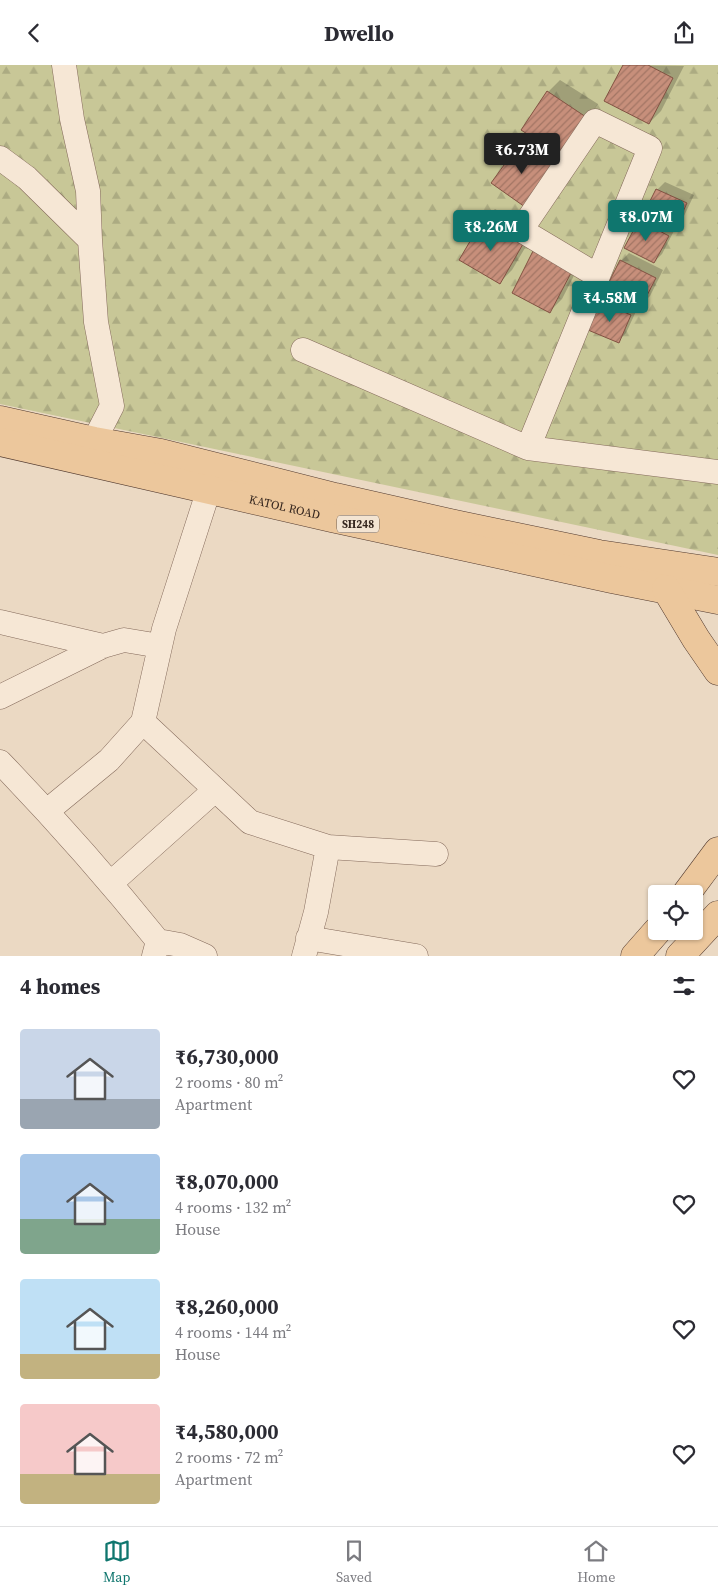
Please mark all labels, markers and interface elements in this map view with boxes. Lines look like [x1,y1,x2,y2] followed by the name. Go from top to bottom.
[324,18,394,48] text: Dwello
[20,19,48,47] icon: back
[670,19,698,47] icon: share
[481,133,563,175] pin: ₹6.73M
[495,138,549,160] text: ₹6.73M
[605,199,687,242] pin: ₹8.07M
[619,205,673,227] text: ₹8.07M
[450,209,532,252] pin: ₹8.26M
[464,215,518,237] text: ₹8.26M
[569,281,651,323] pin: ₹4.58M
[583,286,637,308] text: ₹4.58M
[247,491,322,523] street label: KATOL ROAD
[337,515,379,533] road number: SH248
[648,885,703,940] map controls
[648,885,703,940] button: locate
[20,972,100,1001] text: 4 homes
[670,972,698,1000] icon: filters
[175,1042,279,1071] text: ₹6,730,000
[60,1049,120,1109] icon: home
[670,1065,698,1093] icon: heart
[175,1071,283,1093] text: 2 rooms · 80 m²
[175,1093,252,1115] text: Apartment
[175,1167,279,1196] text: ₹8,070,000
[60,1174,120,1234] icon: home
[670,1190,698,1218] icon: heart
[175,1196,291,1218] text: 4 rooms · 132 m²
[175,1218,220,1240] text: House
[175,1292,279,1321] text: ₹8,260,000
[60,1299,120,1359] icon: home
[670,1315,698,1343] icon: heart
[175,1321,291,1343] text: 4 rooms · 144 m²
[175,1343,220,1365] text: House
[175,1417,279,1446] text: ₹4,580,000
[60,1424,120,1484] icon: home
[670,1440,698,1468] icon: heart
[175,1446,283,1468] text: 2 rooms · 72 m²
[175,1468,252,1490] text: Apartment
[103,1537,131,1587] tab: Map
[336,1537,372,1587] tab: Saved
[577,1537,615,1587] tab: Home

